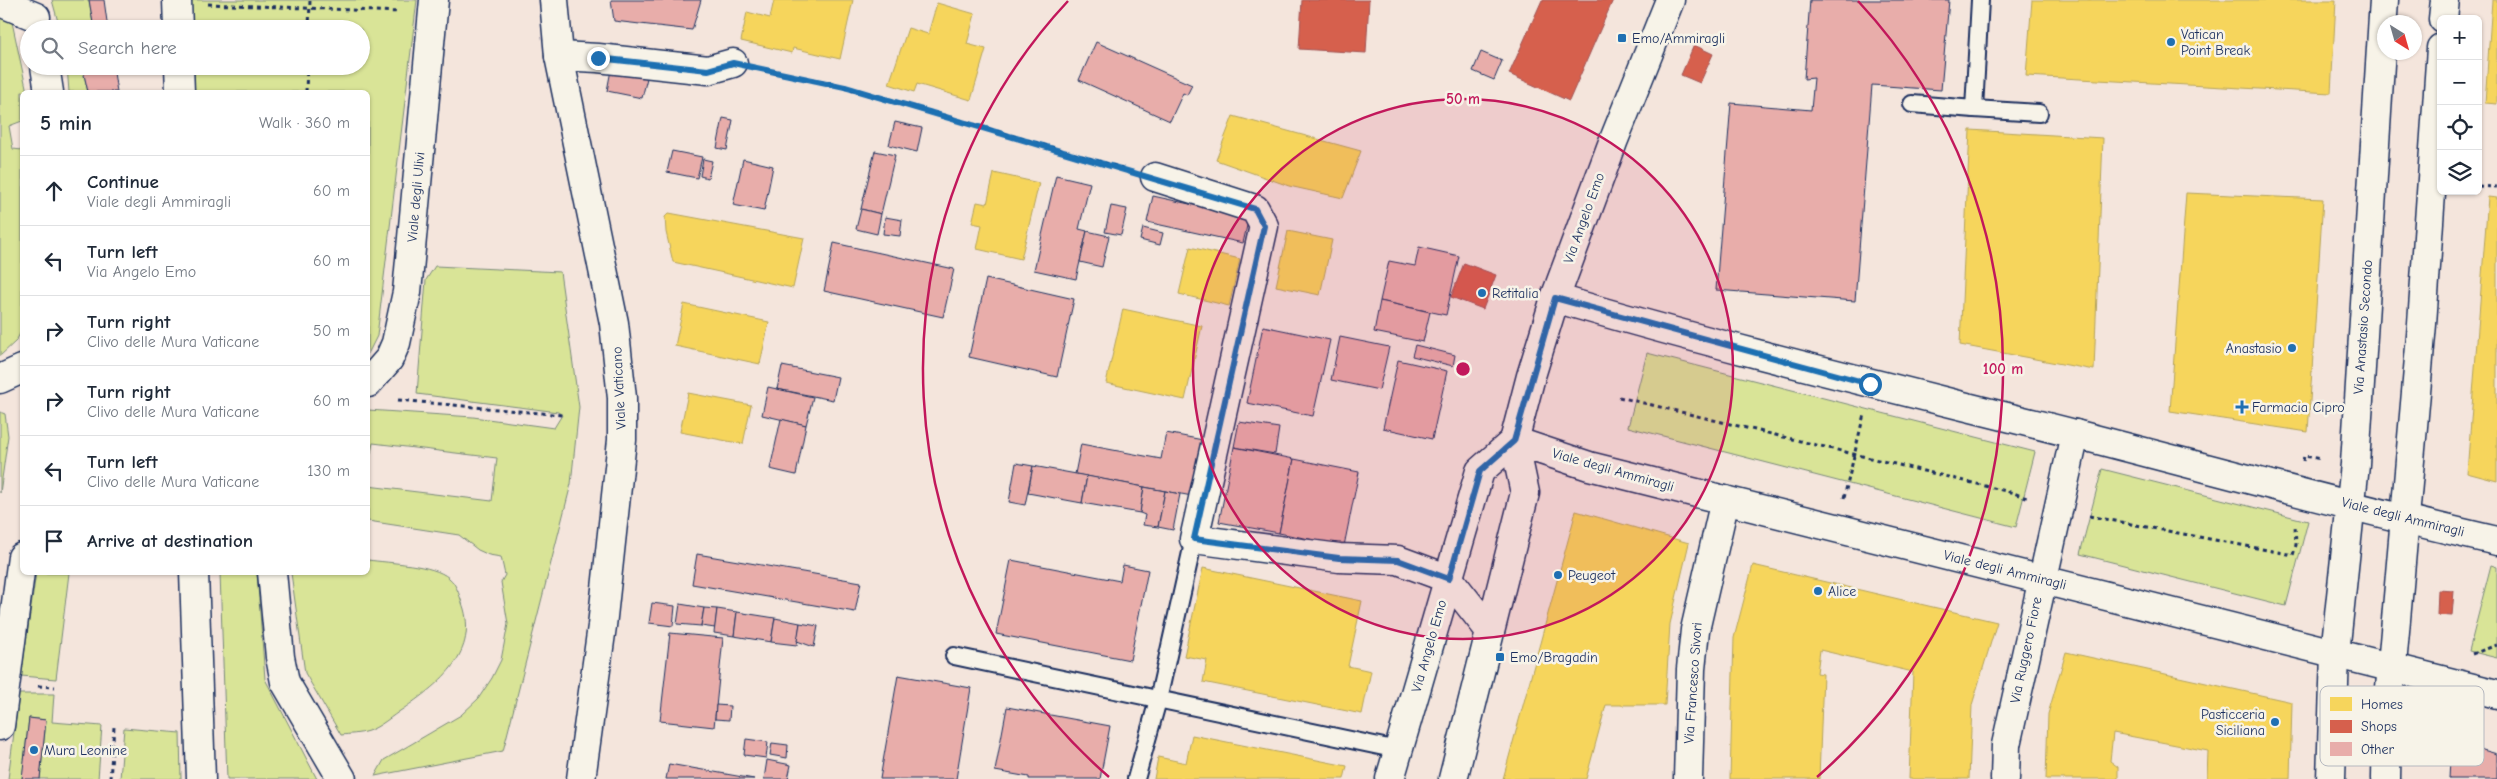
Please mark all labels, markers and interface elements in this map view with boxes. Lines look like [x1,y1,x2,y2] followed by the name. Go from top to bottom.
[2377,15,2422,60] north arrow
[2437,15,2482,195] map controls
[2437,15,2482,60] button: +
[20,20,370,75] search box
[2181,26,2250,59] place label: Vatican Point Break
[1632,30,1725,47] place label: Emo/Ammiragli
[1616,32,1628,44] marker: Emo/Ammiragli
[38,34,66,62] icon: search
[2165,36,2177,48] marker: Vatican Point Break
[78,37,177,59] text: Search here
[587,47,610,70] route end
[2437,60,2482,105] button: −
[1446,90,1480,108] text: 50 m
[2437,105,2482,150] button: locate
[40,111,92,135] text: 5 min
[259,114,350,132] text: Walk · 360 m
[2437,150,2482,195] button: layers
[404,151,428,243] street label: Viale degli Ulivi
[1560,170,1608,266] street label: Via Angelo Emo
[87,171,159,193] text: Continue
[40,177,68,205] icon: ahead
[313,182,350,200] text: 60 m
[87,193,231,211] text: Viale degli Ammiragli
[87,241,158,263] text: Turn left
[40,247,68,275] icon: left
[313,252,350,270] text: 60 m
[2350,259,2376,395] street label: Via Anastasio Secondo
[87,263,196,281] text: Via Angelo Emo
[1492,285,1539,302] place label: Retitalia
[1476,287,1488,299] marker: Retitalia
[87,311,171,333] text: Turn right
[40,317,68,345] icon: right
[313,322,350,340] text: 50 m
[87,333,259,351] text: Clivo delle Mura Vaticane
[2226,340,2282,357] place label: Anastasio
[2286,342,2298,354] marker: Anastasio
[608,346,630,430] street label: Viale Vaticano
[1454,360,1472,378] centre of rings
[1983,360,2023,378] text: 100 m
[1859,373,1882,396] route start
[87,381,171,403] text: Turn right
[40,387,68,415] icon: right
[313,392,350,410] text: 60 m
[2252,399,2345,416] place label: Farmacia Cipro
[2236,401,2248,413] marker: Farmacia Cipro
[87,403,259,421] text: Clivo delle Mura Vaticane
[1550,444,1676,496] street label: Viale degli Ammiragli
[87,451,158,473] text: Turn left
[40,457,68,485] icon: left
[307,462,350,480] text: 130 m
[87,473,259,491] text: Clivo delle Mura Vaticane
[2340,494,2466,540] street label: Viale degli Ammiragli
[40,527,68,555] icon: arrive
[87,530,253,552] text: Arrive at destination
[1942,547,2068,593] street label: Viale degli Ammiragli
[1568,567,1616,584] place label: Peugeot
[1552,569,1564,581] marker: Peugeot
[1828,583,1856,600] place label: Alice
[1812,585,1824,597] marker: Alice
[2006,595,2046,705] street label: Via Ruggero Fiore
[1408,598,1450,694] street label: Via Angelo Emo
[1680,622,1706,744] street label: Via Francesco Sivori
[1510,649,1598,666] place label: Emo/Bragadin
[1494,651,1506,663] marker: Emo/Bragadin
[2320,686,2484,766] legend
[2361,696,2403,713] text: Homes
[2201,706,2265,739] place label: Pasticceria Siciliana
[2269,716,2281,728] marker: Pasticceria Siciliana
[2361,718,2397,735] text: Shops
[2361,741,2395,758] text: Other
[44,742,127,759] place label: Mura Leonine
[28,744,40,756] marker: Mura Leonine

